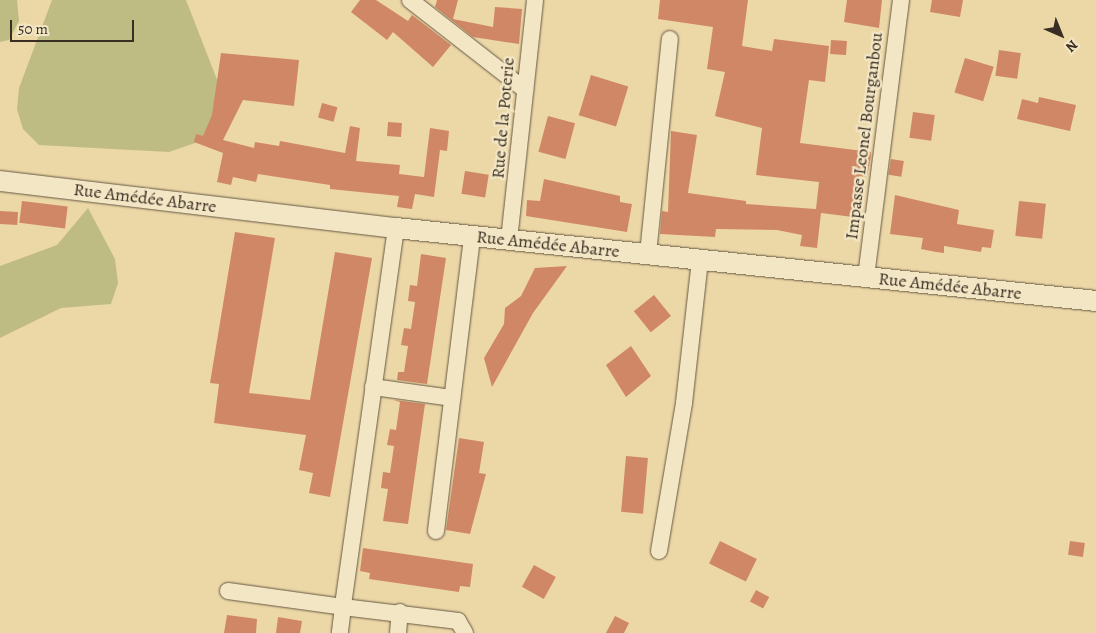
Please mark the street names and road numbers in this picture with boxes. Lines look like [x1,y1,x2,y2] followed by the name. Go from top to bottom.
[841,31,887,241] street label: Impasse Leonel Bourganbou
[487,57,519,179] street label: Rue de la Poterie
[72,179,218,217] street label: Rue Amédée Abarre
[475,226,621,262] street label: Rue Amédée Abarre
[877,268,1023,304] street label: Rue Amédée Abarre

